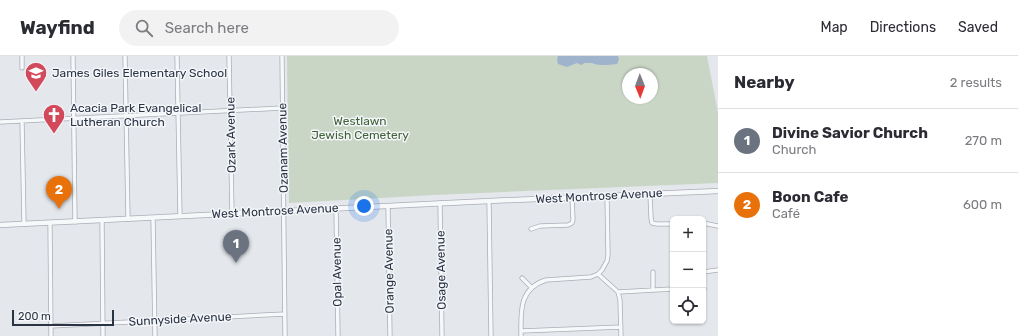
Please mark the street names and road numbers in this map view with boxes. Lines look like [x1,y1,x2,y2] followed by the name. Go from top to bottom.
[223,97,239,173] street label: Ozark Avenue
[275,103,291,193] street label: Ozanam Avenue
[535,186,663,206] street label: West Montrose Avenue
[211,201,339,221] street label: West Montrose Avenue
[381,228,397,314] street label: Orange Avenue
[433,230,449,310] street label: Osage Avenue
[329,237,345,307] street label: Opal Avenue
[128,309,232,329] street label: Sunnyside Avenue

